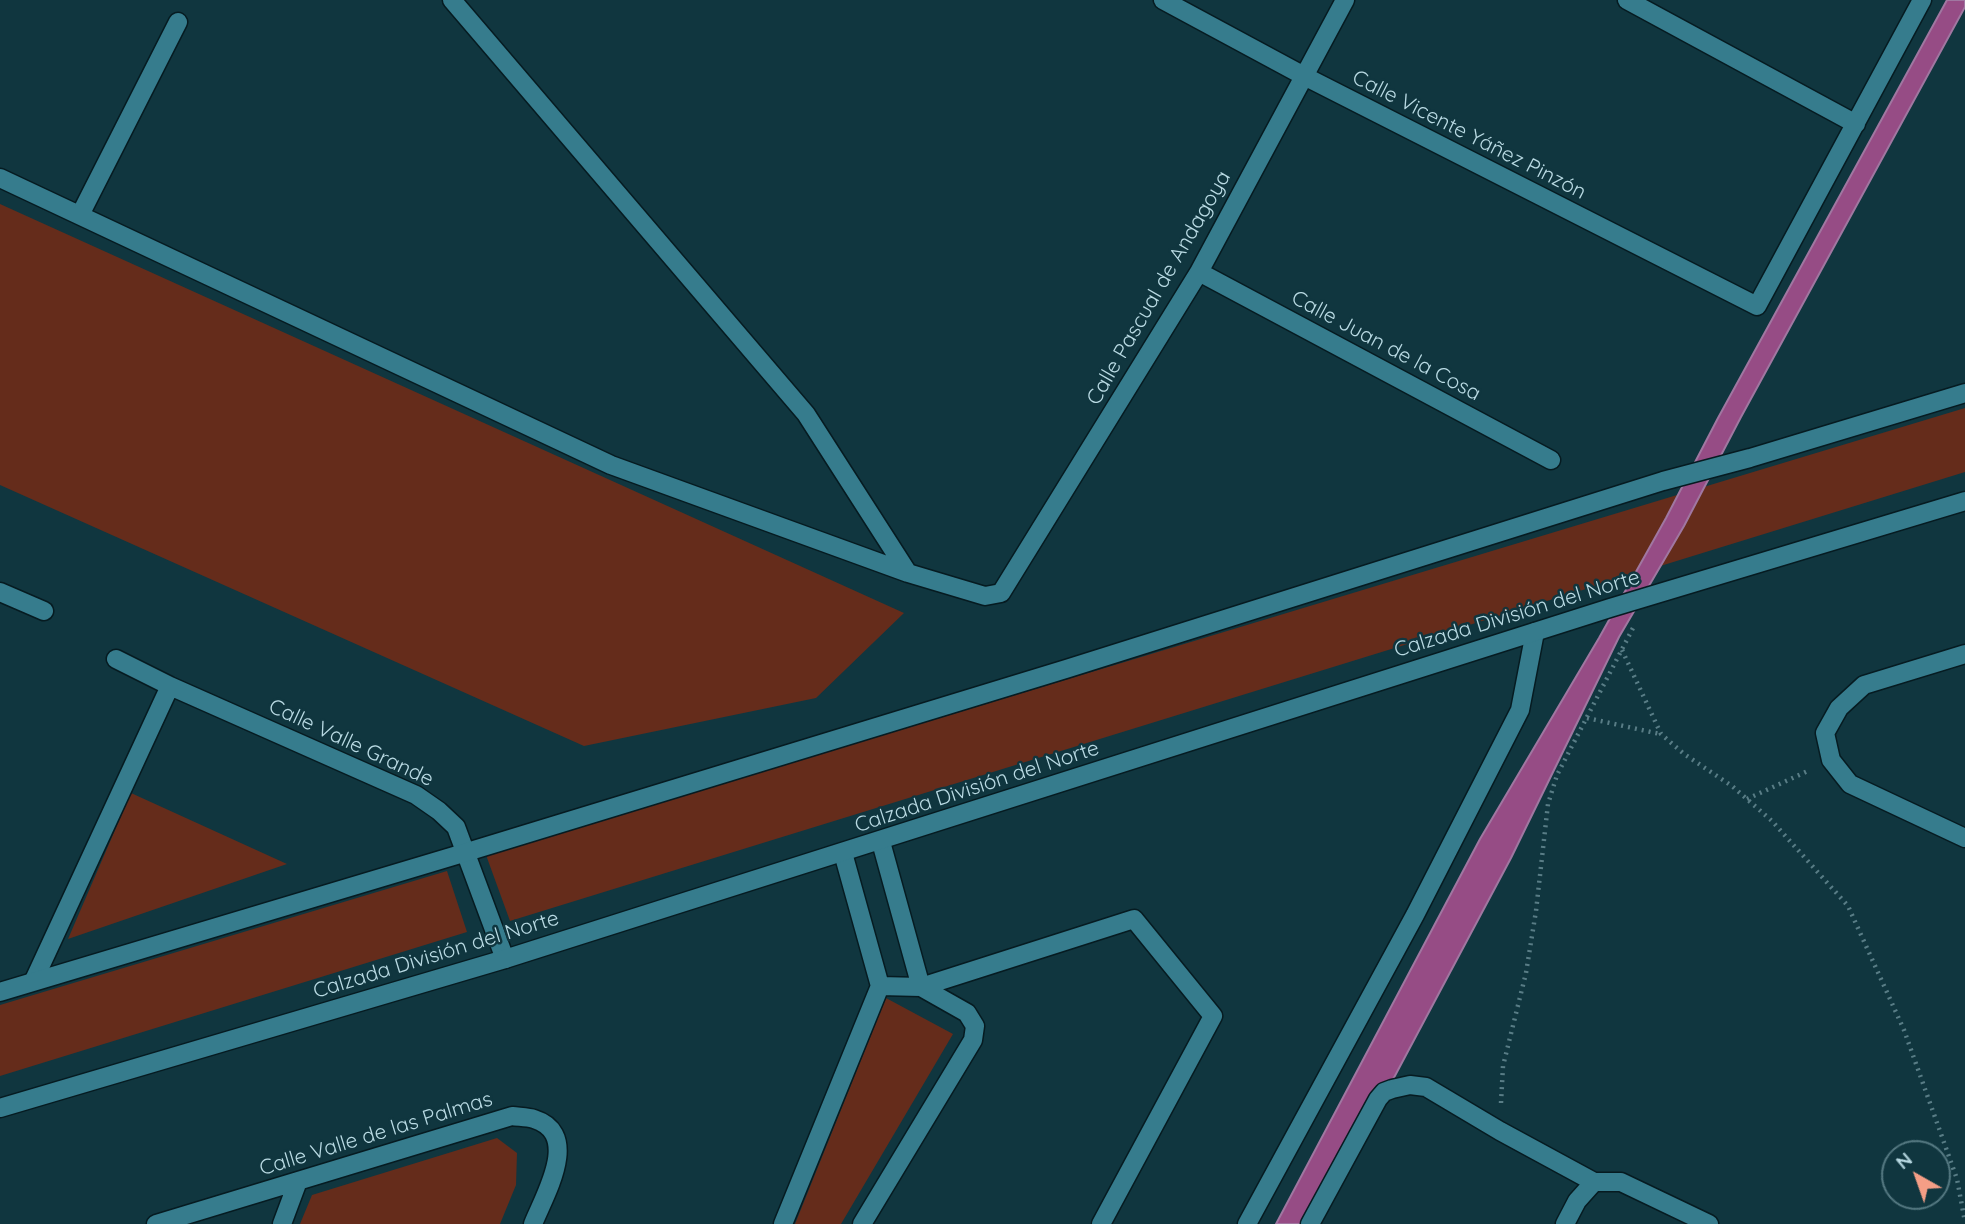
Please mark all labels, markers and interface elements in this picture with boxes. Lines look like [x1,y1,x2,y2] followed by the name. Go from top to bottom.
[1348,65,1590,205] street label: Calle Vicente Yáñez Pinzón
[1082,166,1236,410] street label: Calle Pascual de Andagoya
[1287,285,1485,407] street label: Calle Juan de la Cosa
[1391,565,1643,663] street label: Calzada División del Norte
[265,694,437,792] street label: Calle Valle Grande
[852,736,1102,838] street label: Calzada División del Norte
[310,906,562,1004] street label: Calzada División del Norte
[257,1087,495,1181] street label: Calle Valle de las Palmas
[1881,1140,1951,1210] north arrow
[1891,1147,1917,1174] text: N

